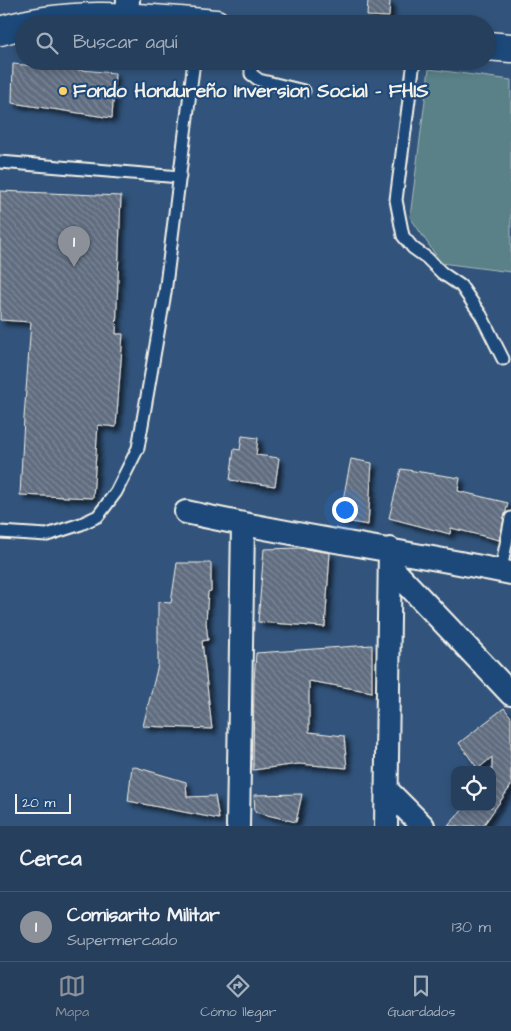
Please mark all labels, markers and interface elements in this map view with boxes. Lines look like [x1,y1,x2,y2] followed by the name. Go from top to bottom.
[15,15,496,70] search box
[33,29,61,57] icon: search
[73,29,177,56] text: Buscar aquí
[73,78,429,105] place label: Fondo Hondureño Inversion Social - FHIS
[57,85,69,97] marker: Fondo Hondureño Inversion Social - FHIS
[58,226,90,267] pin: 1
[332,497,358,523] your location
[451,766,496,811] map controls
[451,766,496,811] button: locate
[15,791,71,814] scale bar
[22,793,55,813] text: 20 m
[20,844,82,873] text: Cerca
[67,902,220,929] text: Comisarito Militar
[35,916,37,938] text: 1
[452,916,491,938] text: 130 m
[67,929,177,951] text: Supermercado
[56,972,89,1022] tab: Mapa
[200,972,276,1022] tab: Cómo llegar
[387,972,455,1022] tab: Guardados

